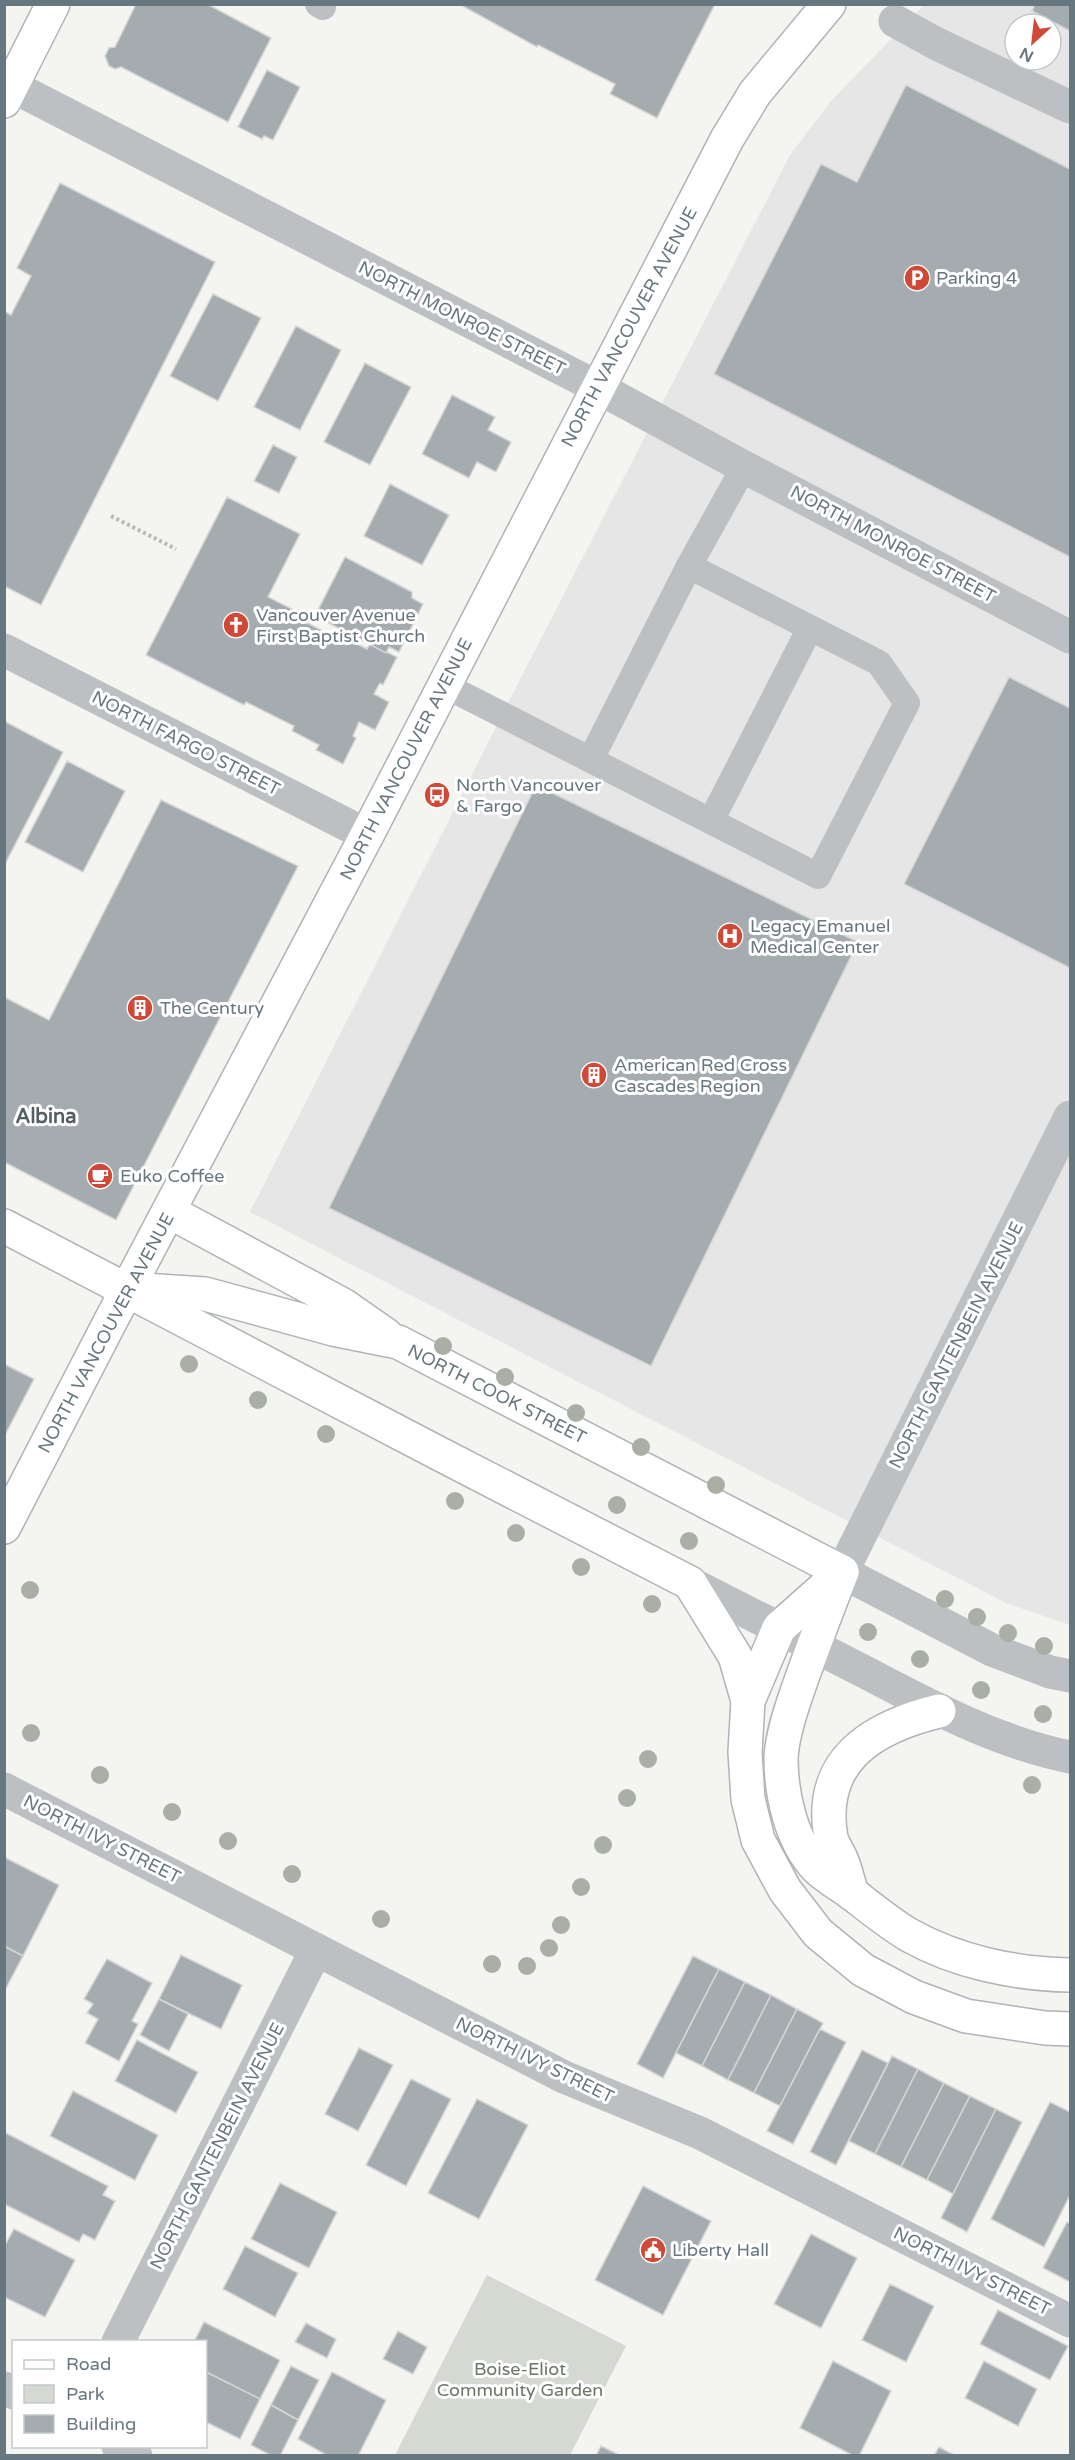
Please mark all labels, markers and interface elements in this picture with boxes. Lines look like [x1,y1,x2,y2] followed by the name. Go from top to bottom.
[1003,12,1063,72] north arrow
[1016,43,1037,66] text: N
[556,203,702,451] street label: NORTH VANCOUVER AVENUE
[355,256,569,380] street label: NORTH MONROE STREET
[902,263,932,293] parking icon: Parking 4
[936,267,1017,289] place label: Parking 4
[787,480,999,608] street label: NORTH MONROE STREET
[256,604,425,647] place label: Vancouver Avenue First Baptist Church
[221,610,251,640] church icon: Vancouver Avenue First Baptist Church
[335,634,477,884] street label: NORTH VANCOUVER AVENUE
[88,686,284,800] street label: NORTH FARGO STREET
[456,774,601,817] place label: North Vancouver & Fargo
[422,780,452,810] bus stop icon: North Vancouver & Fargo
[750,915,891,958] place label: Legacy Emanuel Medical Center
[715,921,745,951] hospital icon: Legacy Emanuel Medical Center
[125,993,155,1023] building icon: The Century
[160,997,265,1019] place label: The Century
[614,1054,787,1097] place label: American Red Cross Cascades Region
[579,1060,609,1090] building icon: American Red Cross Cascades Region
[16,1105,76,1129] district label: Albina
[85,1161,115,1191] cafe icon: Euko Coffee
[120,1165,224,1187] place label: Euko Coffee
[33,1209,179,1457] street label: NORTH VANCOUVER AVENUE
[884,1218,1028,1472] street label: NORTH GANTENBEIN AVENUE
[404,1339,590,1449] street label: NORTH COOK STREET
[20,1790,184,1888] street label: NORTH IVY STREET
[452,2012,618,2108] street label: NORTH IVY STREET
[145,2019,289,2273] street label: NORTH GANTENBEIN AVENUE
[890,2222,1054,2320] street label: NORTH IVY STREET
[638,2235,668,2265] public building icon: Liberty Hall
[672,2239,769,2261] place label: Liberty Hall
[12,2340,207,2448] legend
[66,2353,111,2375] text: Road
[437,2358,603,2401] park label: Boise-Eliot Community Garden
[66,2383,105,2405] text: Park
[66,2413,136,2435] text: Building

